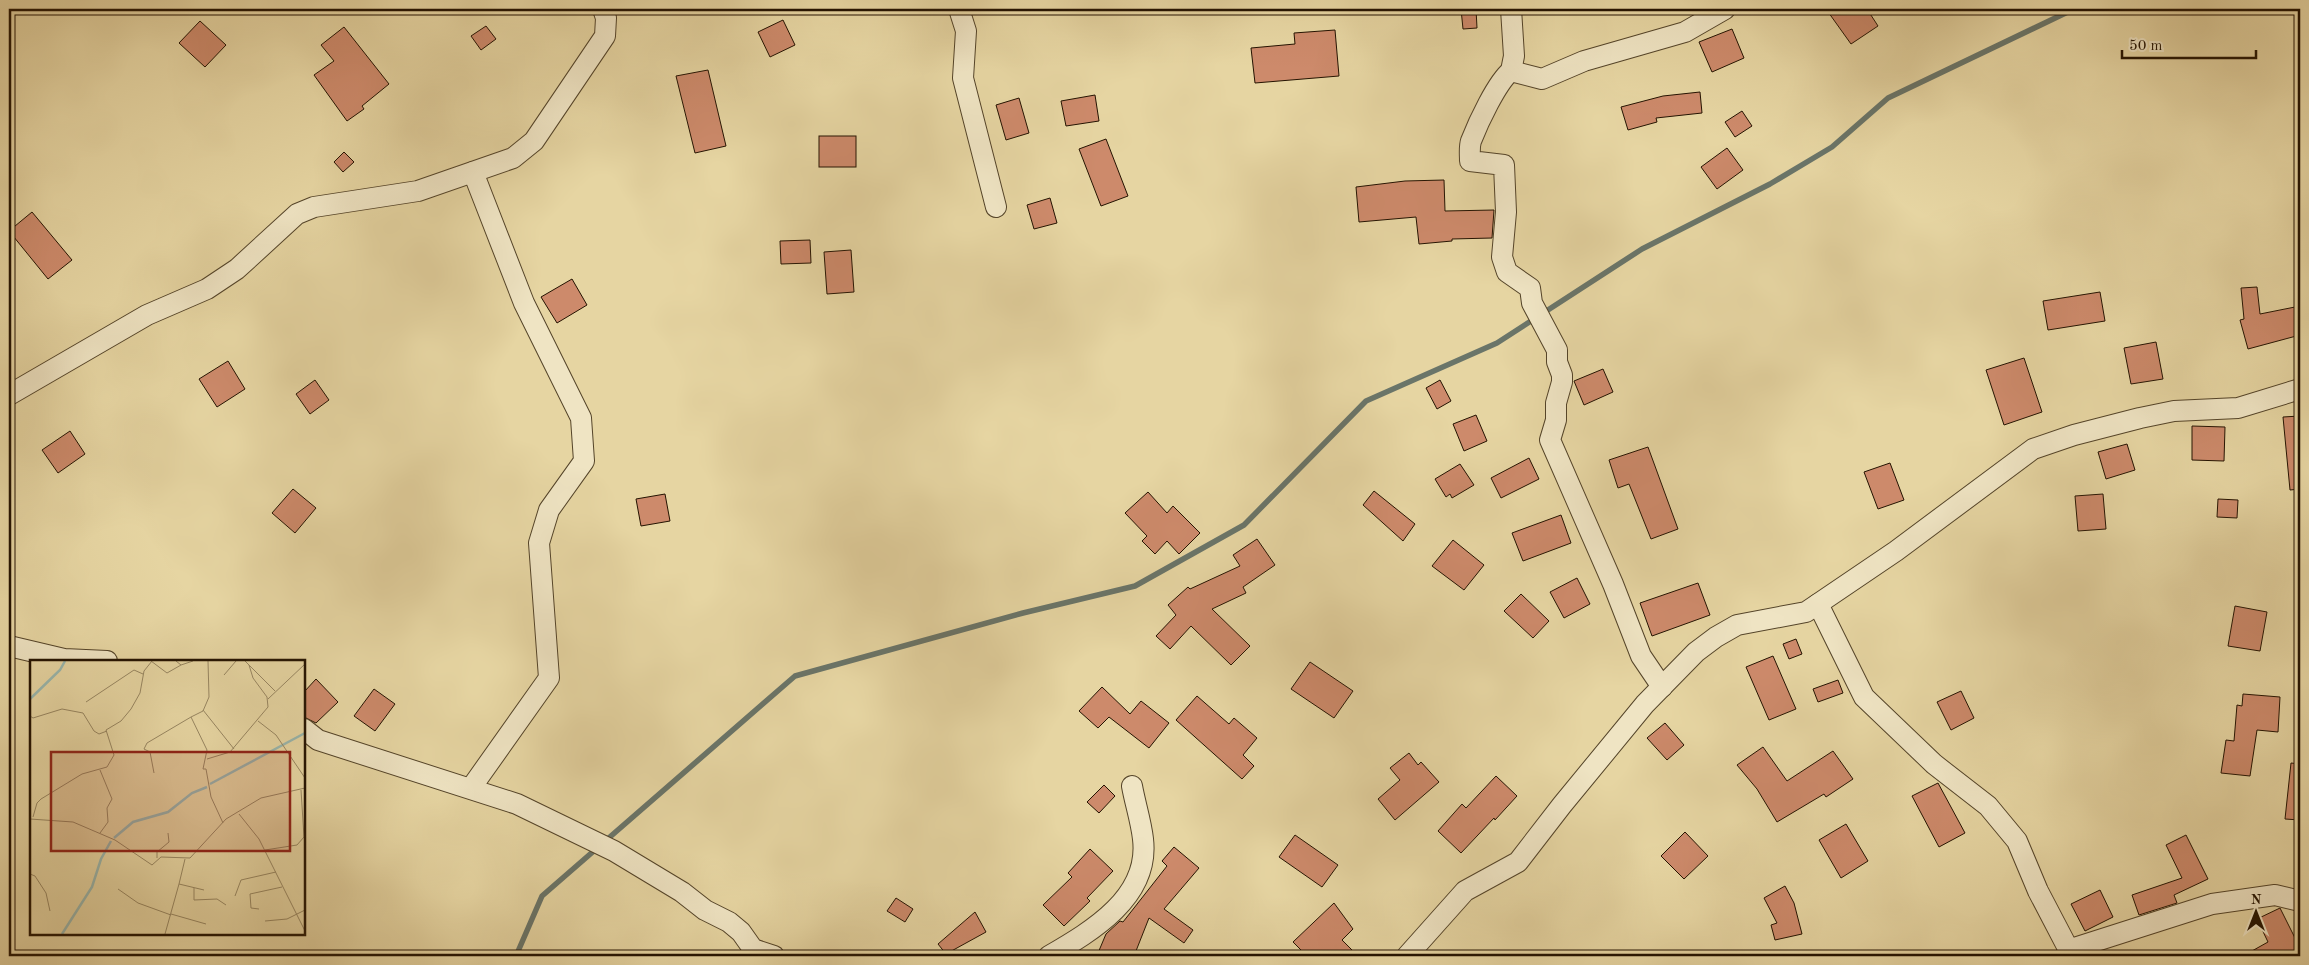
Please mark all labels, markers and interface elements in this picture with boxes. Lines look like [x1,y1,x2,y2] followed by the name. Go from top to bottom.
[2122,28,2255,60] scale bar
[2129,39,2163,54] text: 50 m
[30,660,305,935] inset map
[2232,888,2282,938] north arrow
[2251,893,2262,907] text: N

